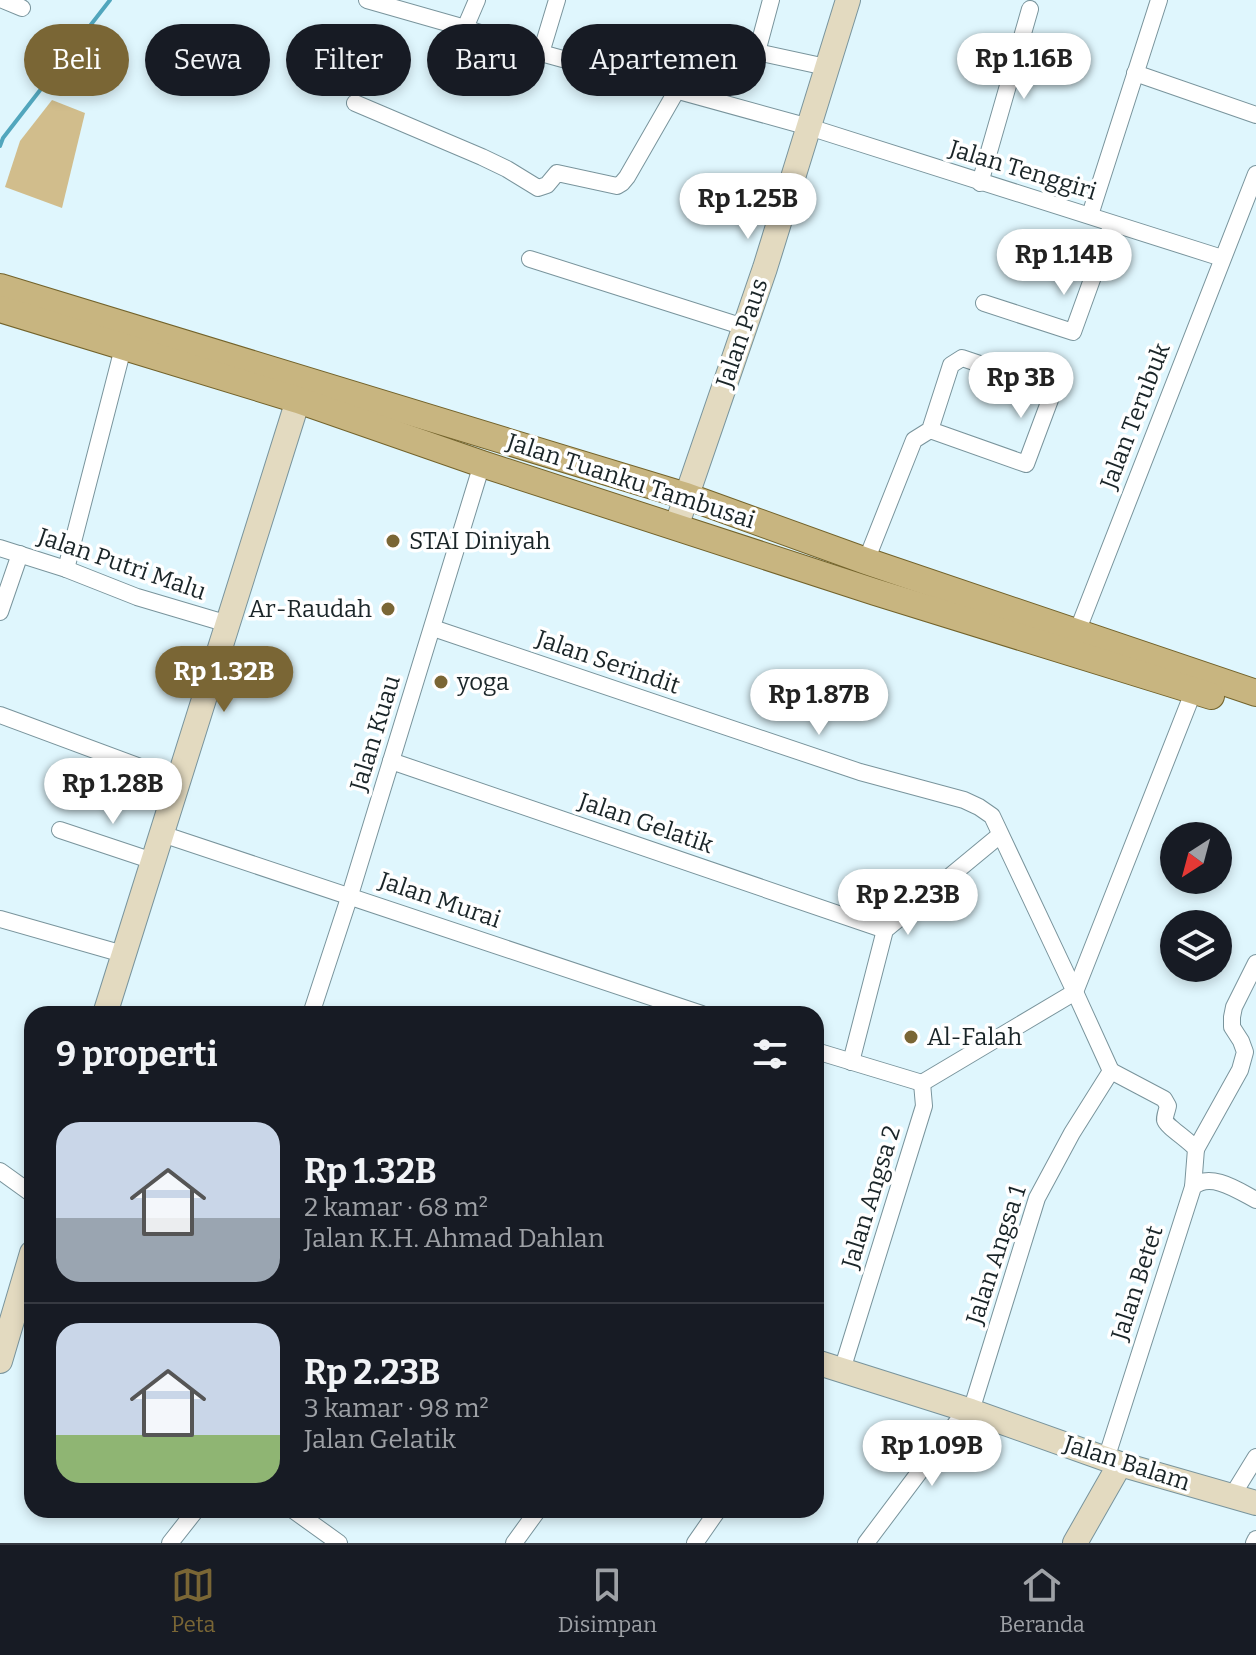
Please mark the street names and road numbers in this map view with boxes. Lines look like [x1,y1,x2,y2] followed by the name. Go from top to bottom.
[945,134,1100,206] street label: Jalan Tenggiri
[710,275,774,392] street label: Jalan Paus
[1094,339,1176,494] street label: Jalan Terubuk
[502,427,759,534] street label: Jalan Tuanku Tambusai
[33,522,210,606] street label: Jalan Putri Malu
[531,624,684,700] street label: Jalan Serindit
[344,672,406,795] street label: Jalan Kuau
[574,787,717,859] street label: Jalan Gelatik
[375,866,504,934] street label: Jalan Murai
[836,1122,906,1273] street label: Jalan Angsa 2
[960,1182,1032,1329] street label: Jalan Angsa 1
[1105,1222,1169,1345] street label: Jalan Betet
[1059,1429,1194,1497] street label: Jalan Balam

